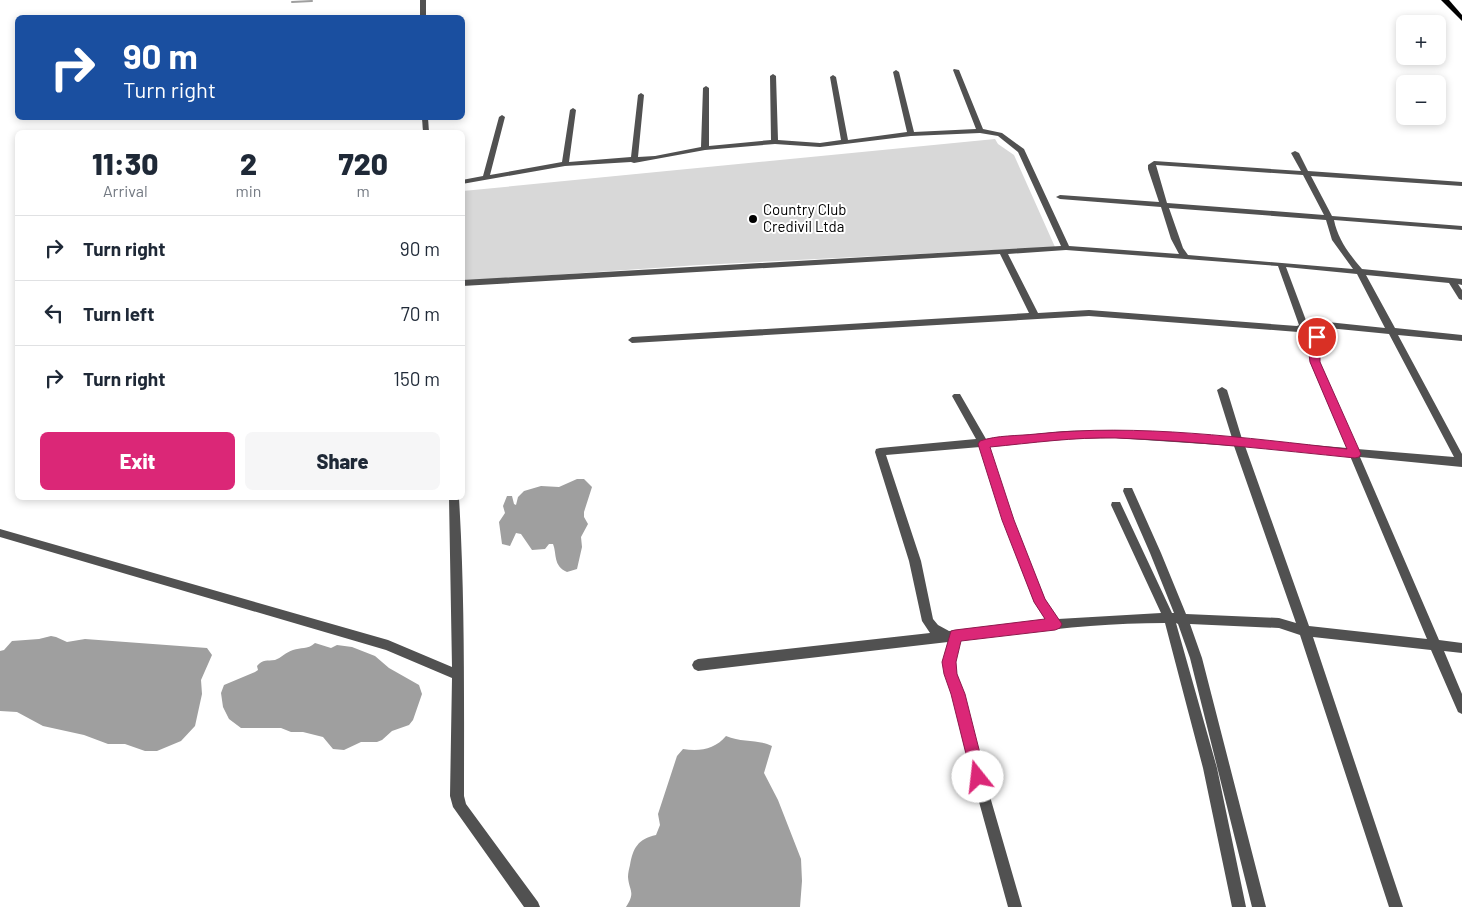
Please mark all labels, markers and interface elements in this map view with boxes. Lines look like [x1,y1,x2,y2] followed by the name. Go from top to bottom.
[1396,15,1446,125] map controls
[1396,15,1446,65] button: +
[123,34,198,76] text: 90 m
[40,35,105,100] icon: right
[1396,75,1446,125] button: −
[123,76,216,102] text: Turn right
[92,145,158,181] text: 11:30
[240,145,257,181] text: 2
[339,145,388,181] text: 720
[103,181,148,200] text: Arrival
[236,181,261,200] text: min
[357,181,370,200] text: m
[763,200,846,235] place label: Country Club Credivil Ltda
[747,213,759,225] marker: Country Club Credivil Ltda
[40,234,68,262] icon: right
[83,237,165,260] text: Turn right
[400,237,440,260] text: 90 m
[40,299,68,327] icon: left
[83,302,154,325] text: Turn left
[401,302,440,325] text: 70 m
[1296,316,1338,358] pin
[1303,323,1331,351] icon: arrive
[40,364,68,392] icon: right
[83,367,165,390] text: Turn right
[393,367,440,390] text: 150 m
[40,432,235,490] button: Exit
[245,432,440,490] button: Share
[951,750,1003,802] position arrow

